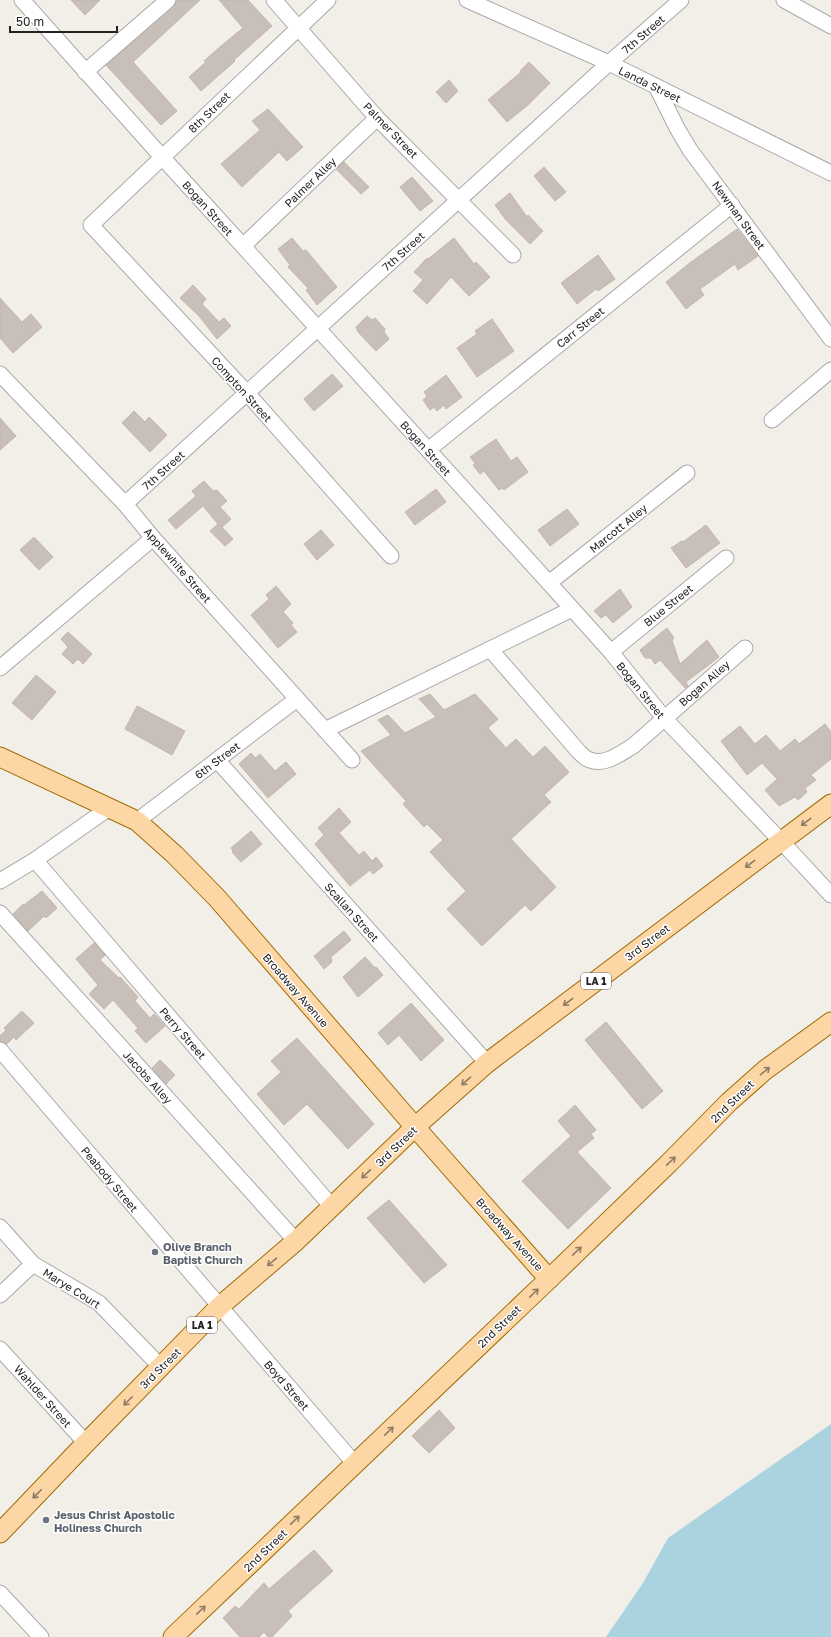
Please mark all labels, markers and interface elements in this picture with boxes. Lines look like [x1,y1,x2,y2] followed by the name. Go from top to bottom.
[10,8,117,34] scale bar
[619,12,667,56] street label: 7th Street
[16,14,44,29] text: 50 m
[617,63,683,105] street label: Landa Street
[185,89,233,135] street label: 8th Street
[361,99,421,161] street label: Palmer Street
[282,154,338,210] street label: Palmer Alley
[180,178,236,238] street label: Bogan Street
[710,178,768,252] street label: Newman Street
[379,229,427,273] street label: 7th Street
[554,304,606,350] street label: Carr Street
[209,354,275,424] street label: Compton Street
[398,418,454,478] street label: Bogan Street
[139,448,187,492] street label: 7th Street
[587,501,649,555] street label: Marcott Alley
[142,525,214,605] street label: Applewhite Street
[641,581,695,629] street label: Blue Street
[676,657,732,709] street label: Bogan Alley
[614,659,668,721] street label: Bogan Street
[192,739,242,781] street label: 6th Street
[801,818,812,826] one-way arrow
[745,860,756,868] one-way arrow
[322,880,382,944] street label: Scallan Street
[622,921,672,963] street label: 3rd Street
[260,950,332,1030] street label: Broadway Avenue
[581,973,611,989] road number: LA 1
[563,997,574,1006] one-way arrow
[157,1005,209,1061] street label: Perry Street
[121,1048,175,1106] street label: Jacobs Alley
[759,1067,770,1076] one-way arrow
[460,1077,471,1086] one-way arrow
[708,1077,756,1125] street label: 2nd Street
[373,1123,419,1169] street label: 3rd Street
[79,1144,141,1214] street label: Peabody Street
[666,1156,676,1166] one-way arrow
[361,1169,371,1178] one-way arrow
[474,1195,546,1273] street label: Broadway Avenue
[163,1240,243,1266] place label: Olive Branch Baptist Church
[150,1247,160,1257] marker: Olive Branch Baptist Church
[572,1247,582,1256] one-way arrow
[266,1258,277,1267] one-way arrow
[41,1265,103,1311] street label: Marye Court
[529,1288,539,1298] one-way arrow
[475,1302,523,1350] street label: 2nd Street
[187,1317,217,1333] road number: LA 1
[137,1345,183,1391] street label: 3rd Street
[262,1357,312,1413] street label: Boyd Street
[12,1362,74,1430] street label: Wahlder Street
[123,1396,132,1406] one-way arrow
[384,1426,394,1436] one-way arrow
[32,1489,42,1499] one-way arrow
[54,1508,175,1534] place label: Jesus Christ Apostolic Holiness Church
[41,1515,51,1525] marker: Jesus Christ Apostolic Holiness Church
[290,1516,300,1525] one-way arrow
[241,1526,289,1574] street label: 2nd Street
[196,1605,206,1615] one-way arrow

